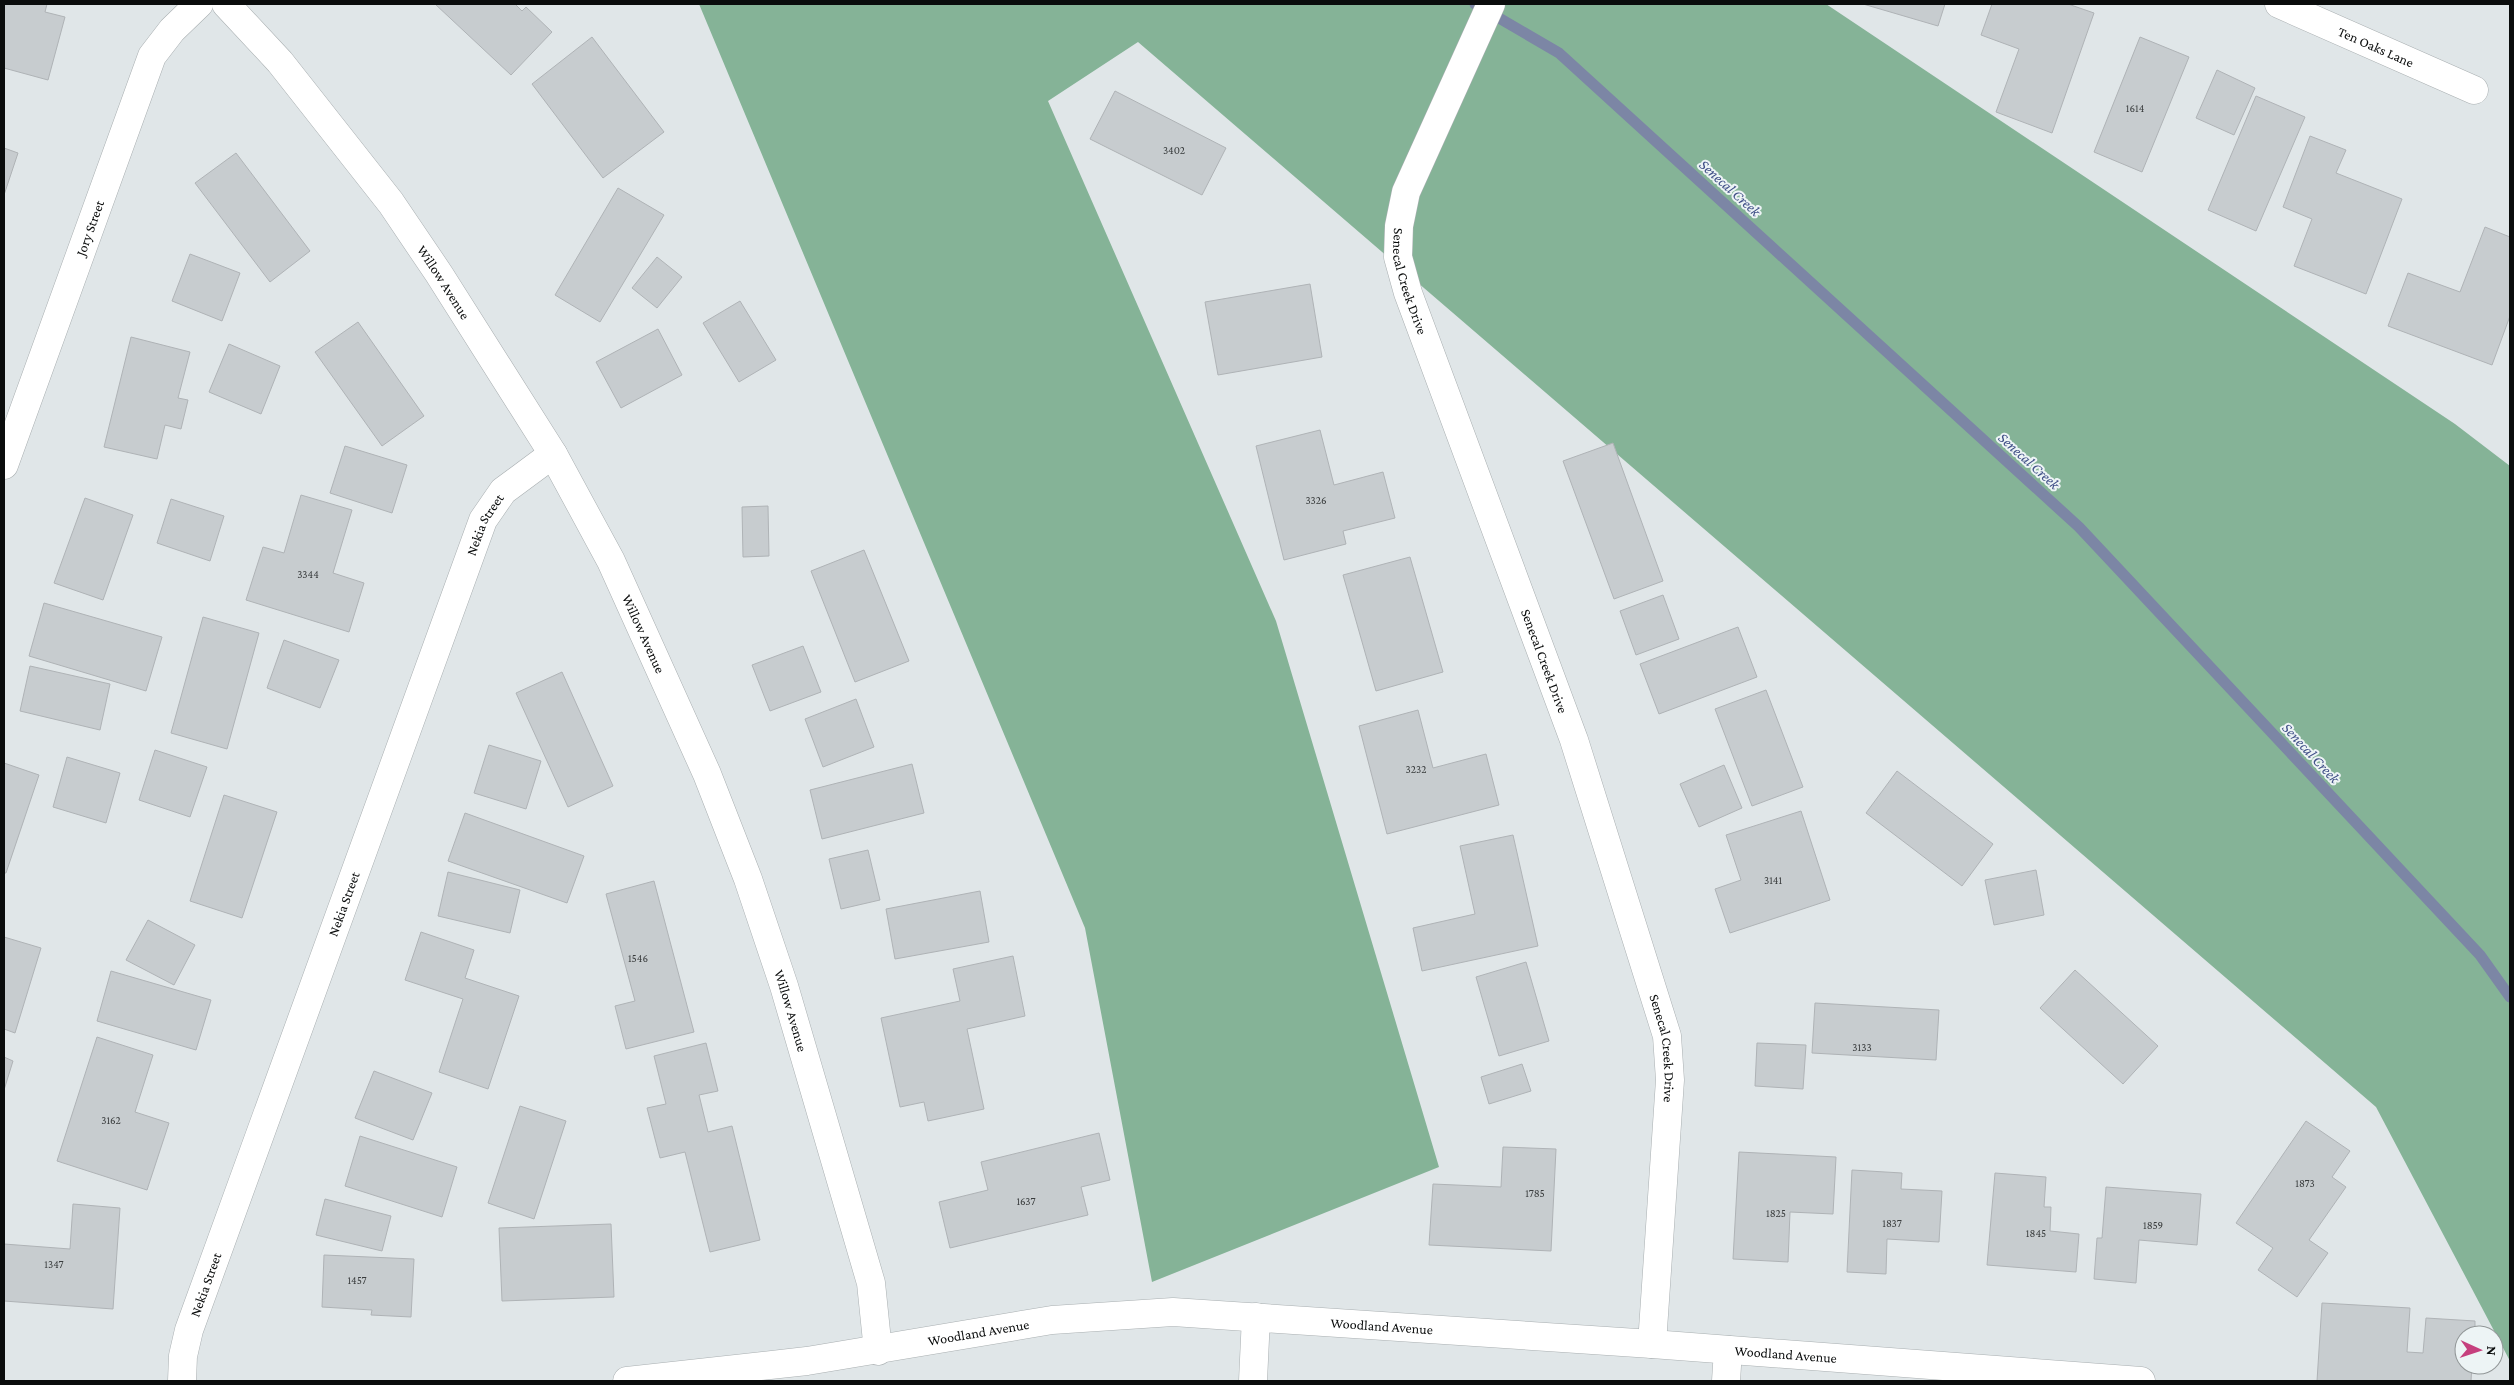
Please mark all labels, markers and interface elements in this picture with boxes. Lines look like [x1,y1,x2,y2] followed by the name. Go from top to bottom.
[2336,23,2416,70] street label: Ten Oaks Lane
[2126,102,2145,114] house number: 1614
[1163,144,1185,156] house number: 3402
[1696,156,1765,221] water label: Senecal Creek
[72,198,107,260] street label: Jory Street
[1390,228,1431,337] street label: Senecal Creek Drive
[414,242,474,322] street label: Willow Avenue
[1995,429,2064,494] water label: Senecal Creek
[463,490,507,558] street label: Nekia Street
[1305,494,1327,506] house number: 3326
[297,568,319,580] house number: 3344
[619,592,669,676] street label: Willow Avenue
[1518,607,1571,715] street label: Senecal Creek Drive
[2279,720,2344,787] water label: Senecal Creek
[1406,763,1426,775] house number: 3232
[325,869,363,938] street label: Nekia Street
[1764,874,1782,886] house number: 3141
[628,952,648,964] house number: 1546
[771,968,811,1053] street label: Willow Avenue
[1646,992,1678,1103] street label: Senecal Creek Drive
[1852,1041,1872,1053] house number: 3133
[101,1114,121,1126] house number: 3162
[2295,1177,2315,1189] house number: 1873
[1525,1187,1545,1199] house number: 1785
[1016,1195,1036,1207] house number: 1637
[1766,1207,1786,1219] house number: 1825
[1882,1217,1902,1229] house number: 1837
[2143,1219,2163,1231] house number: 1859
[2026,1227,2046,1239] house number: 1845
[186,1250,225,1319] street label: Nekia Street
[44,1258,64,1270] house number: 1347
[347,1274,367,1286] house number: 1457
[1330,1315,1433,1337] street label: Woodland Avenue
[927,1316,1030,1349] street label: Woodland Avenue
[2454,1325,2504,1375] north arrow
[1734,1342,1837,1366] street label: Woodland Avenue
[2484,1345,2500,1356] text: N

